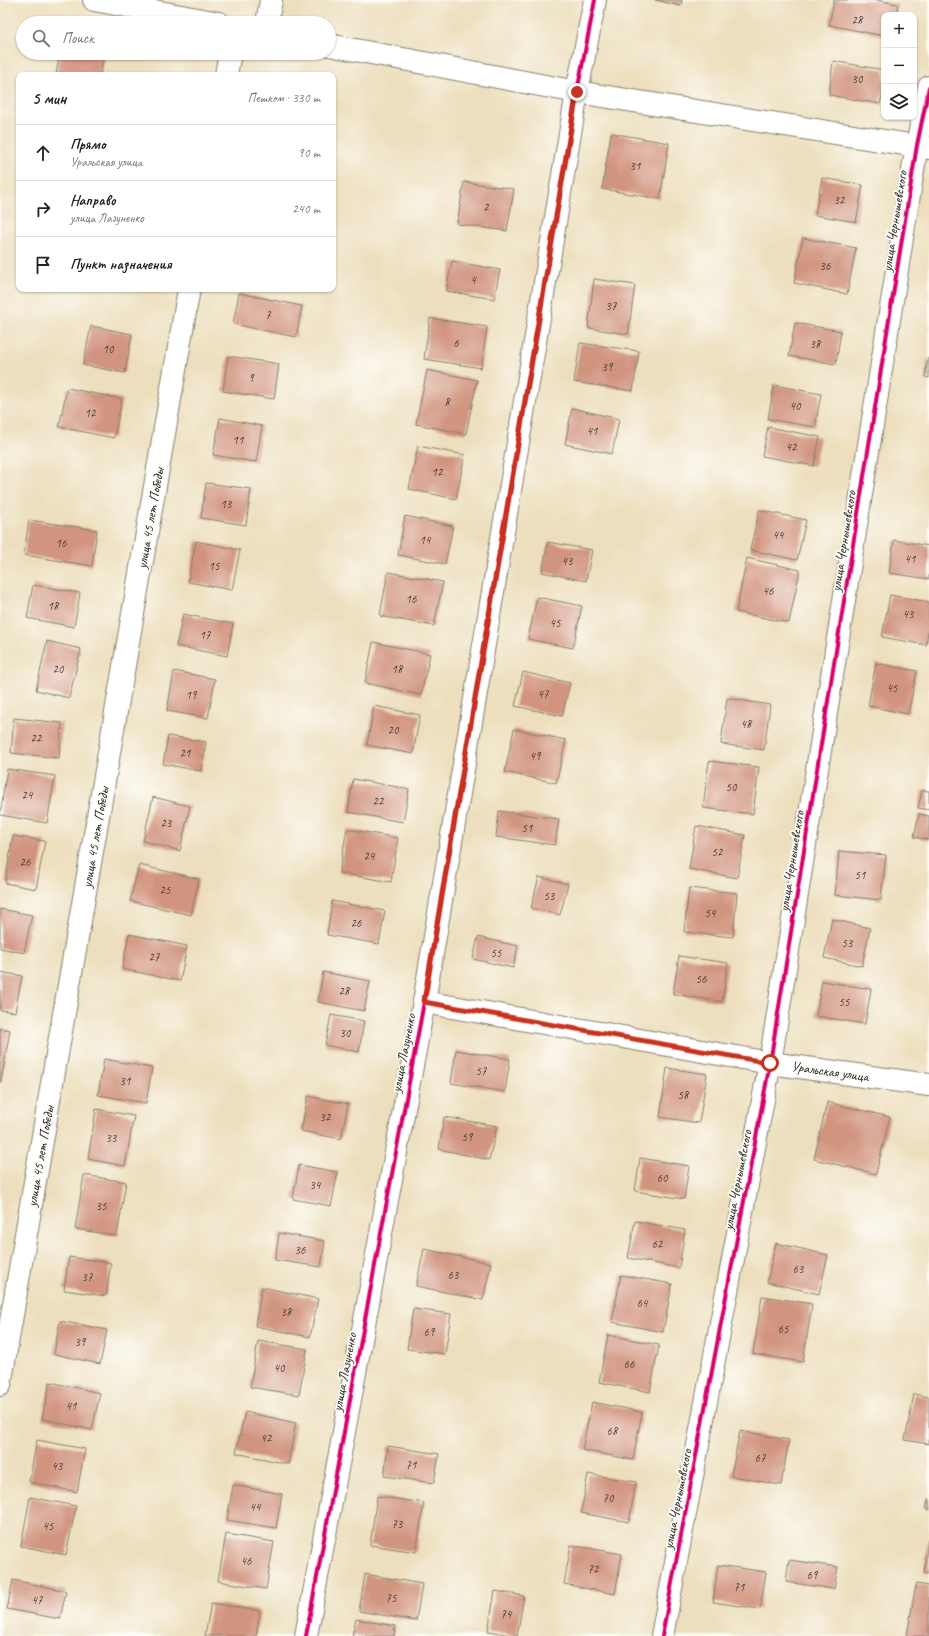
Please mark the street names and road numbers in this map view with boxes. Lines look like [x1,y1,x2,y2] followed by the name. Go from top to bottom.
[878,169,911,274] street label: улица Чернышевского
[133,465,168,571] street label: улица 45 лет Победы
[827,489,860,594] street label: улица Чернышевского
[78,784,113,890] street label: улица 45 лет Победы
[775,809,808,914] street label: улица Чернышевского
[387,1011,420,1095] street label: улица Лазуненко
[790,1058,871,1086] street label: Уральская улица
[23,1103,58,1209] street label: улица 45 лет Победы
[719,1128,756,1233] street label: улица Чернышевского
[328,1330,361,1414] street label: улица Лазуненко
[659,1447,696,1552] street label: улица Чернышевского

